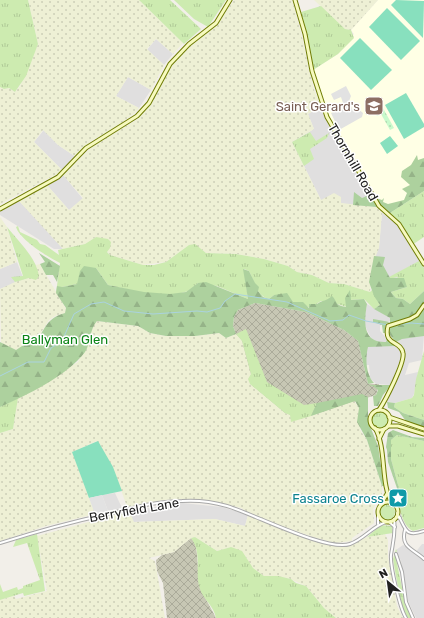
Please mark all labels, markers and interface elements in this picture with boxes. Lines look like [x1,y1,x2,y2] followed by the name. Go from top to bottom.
[363,95,385,117] school or university icon: Saint Gerard's
[276,99,360,114] place label: Saint Gerard's
[325,121,381,203] street label: Thornhill Road
[22,332,108,347] park label: Ballyman Glen
[387,487,409,509] place icon: Fassaroe Cross
[292,491,384,506] place label: Fassaroe Cross
[88,495,180,525] street label: Berryfield Lane
[368,562,408,602] north arrow
[377,566,390,581] text: N

